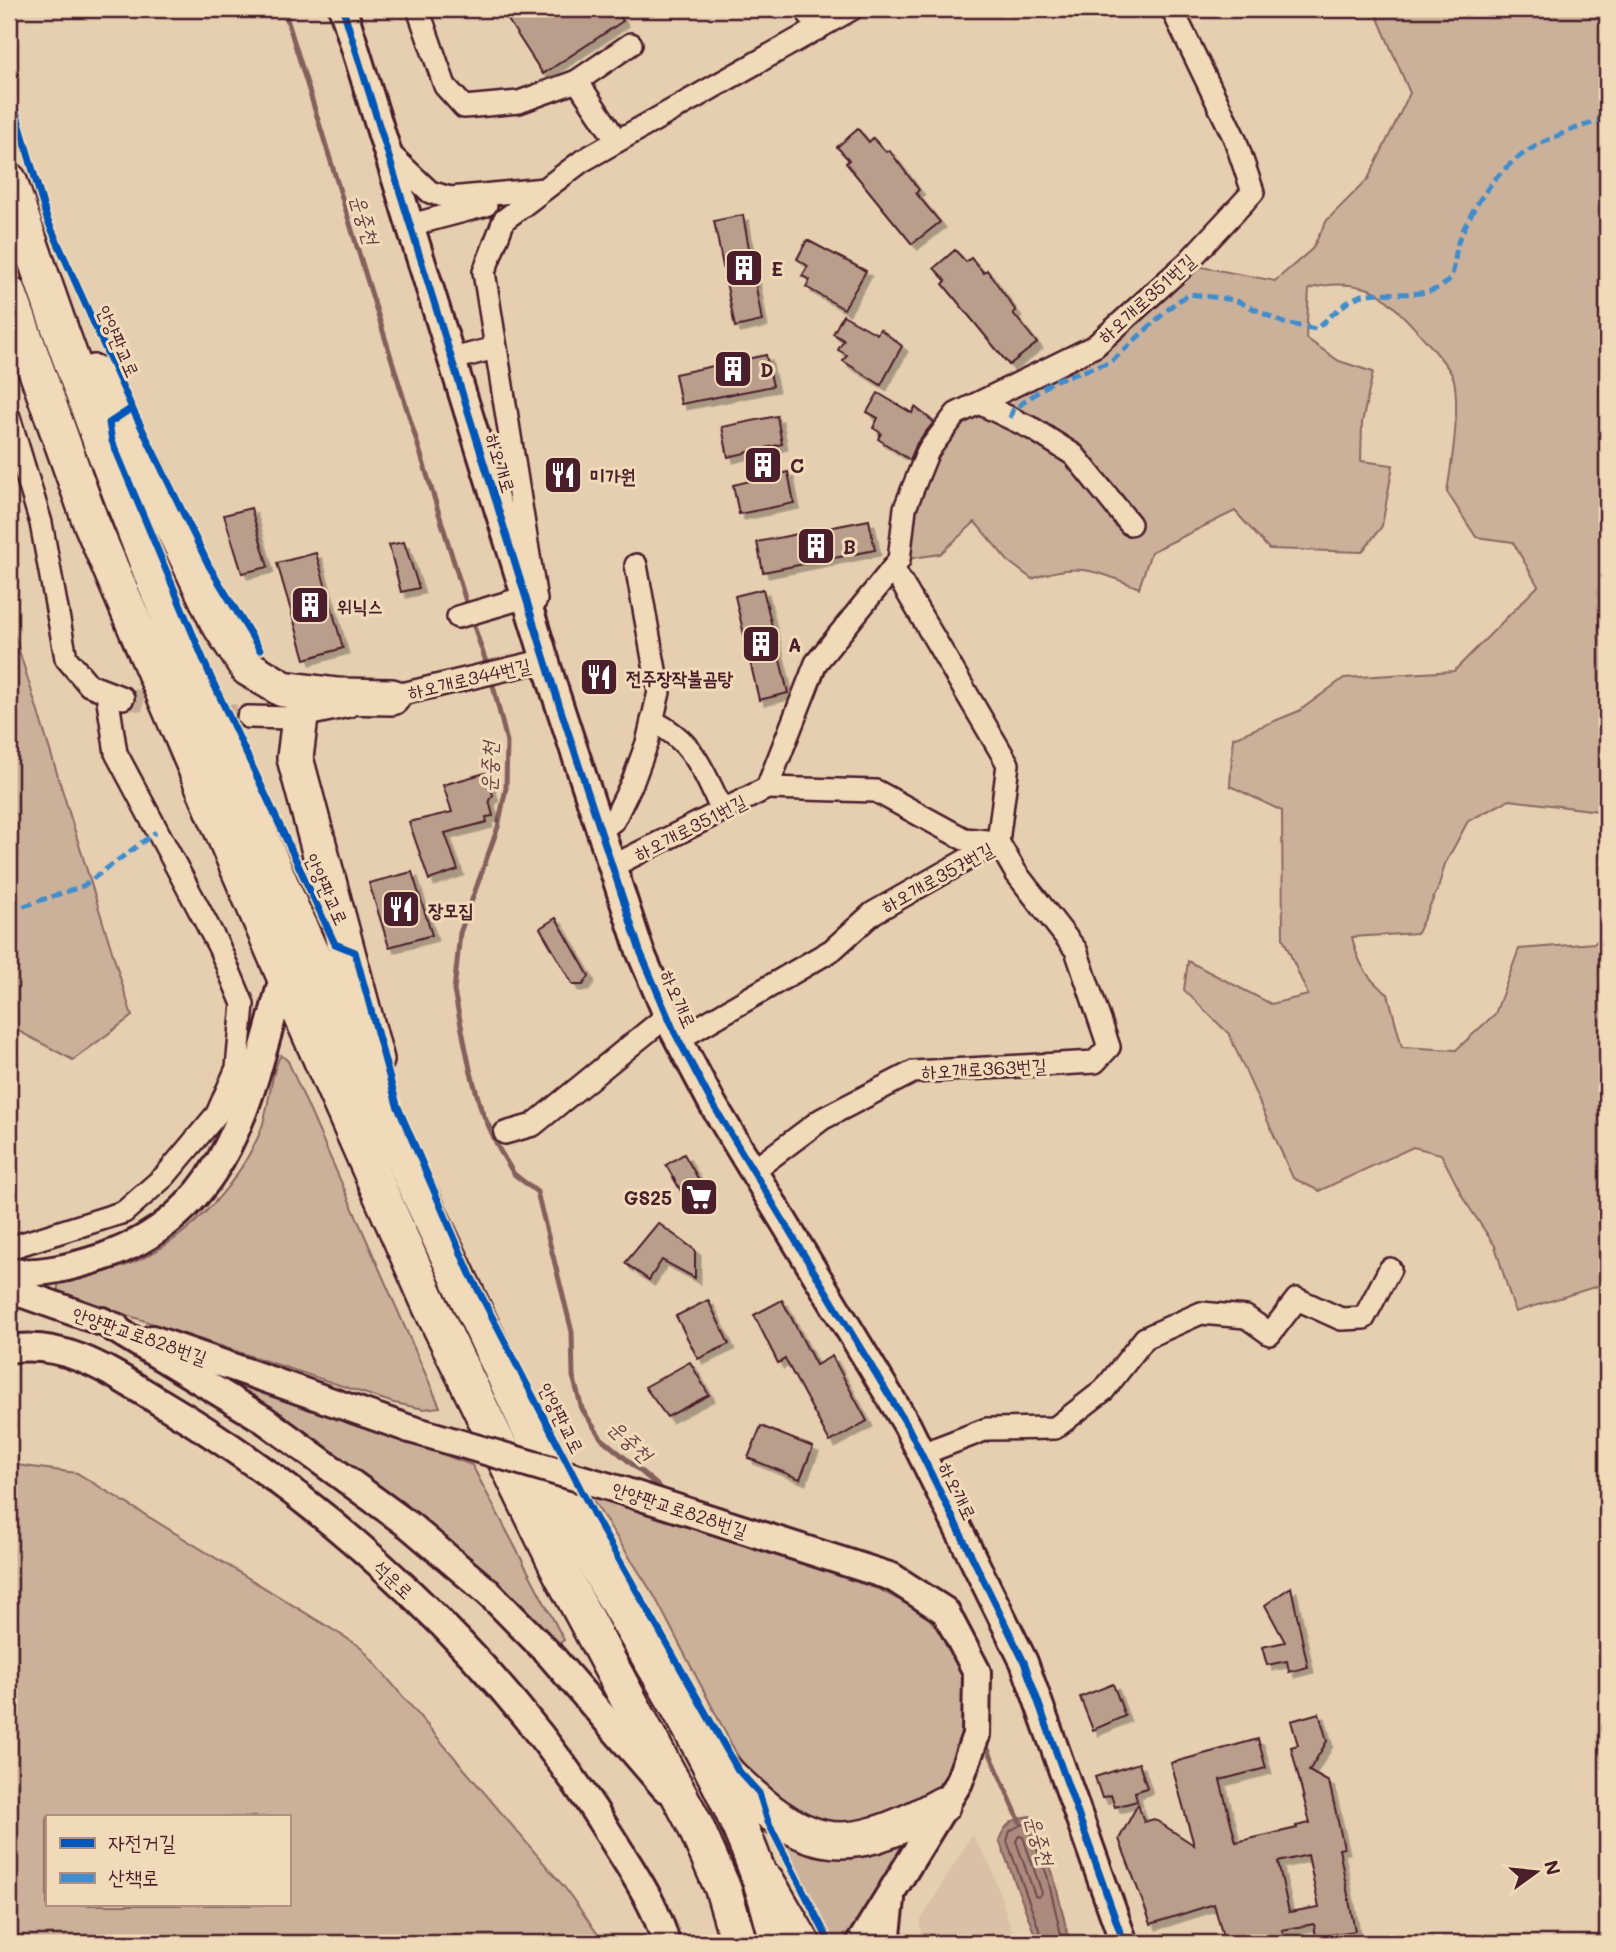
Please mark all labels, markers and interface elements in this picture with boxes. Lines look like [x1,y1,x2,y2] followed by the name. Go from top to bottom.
[346,191,387,249] water label: 운중천
[723,247,765,289] building icon: E
[1092,248,1200,348] street label: 하오개로351번길
[771,256,783,281] place label: E
[92,301,146,381] street label: 안양판교로
[712,348,754,390] building icon: D
[760,357,774,382] place label: D
[480,430,522,496] street label: 하오개로
[742,444,784,486] building icon: C
[790,453,804,478] place label: C
[542,454,584,496] restaurant icon: 미가원
[590,463,636,488] place label: 미가원
[795,525,837,567] building icon: B
[843,534,856,559] place label: B
[289,584,331,626] building icon: 위닉스
[337,593,383,618] place label: 위닉스
[740,623,782,665] building icon: A
[788,632,801,657] place label: A
[405,652,533,704] street label: 하오개로344번길
[578,656,620,698] restaurant icon: 전주장작불곰탕
[626,665,734,690] place label: 전주장작불곰탕
[474,739,502,793] water label: 운중천
[630,788,750,866] street label: 하오개로351번길
[876,836,998,918] street label: 하오개로357번길
[300,849,354,929] street label: 안양판교로
[380,888,422,930] restaurant icon: 장모집
[428,897,474,922] place label: 장모집
[655,966,703,1032] street label: 하오개로
[921,1052,1047,1084] street label: 하오개로363번길
[678,1176,720,1218] supermarket icon: GS25
[624,1185,672,1210] place label: GS25
[69,1300,211,1370] street label: 안양판교로828번길
[534,1378,590,1458] street label: 안양판교로
[603,1413,660,1469] water label: 운중천
[933,1458,983,1524] street label: 하오개로
[609,1475,751,1543] street label: 안양판교로828번길
[369,1554,419,1604] street label: 석운로
[1021,1812,1062,1870] water label: 운중천
[46,1815,290,1906] legend
[108,1828,176,1855] text: 자전거길
[1500,1836,1570,1906] north arrow
[1539,1857,1567,1878] text: N
[108,1863,159,1890] text: 산책로

